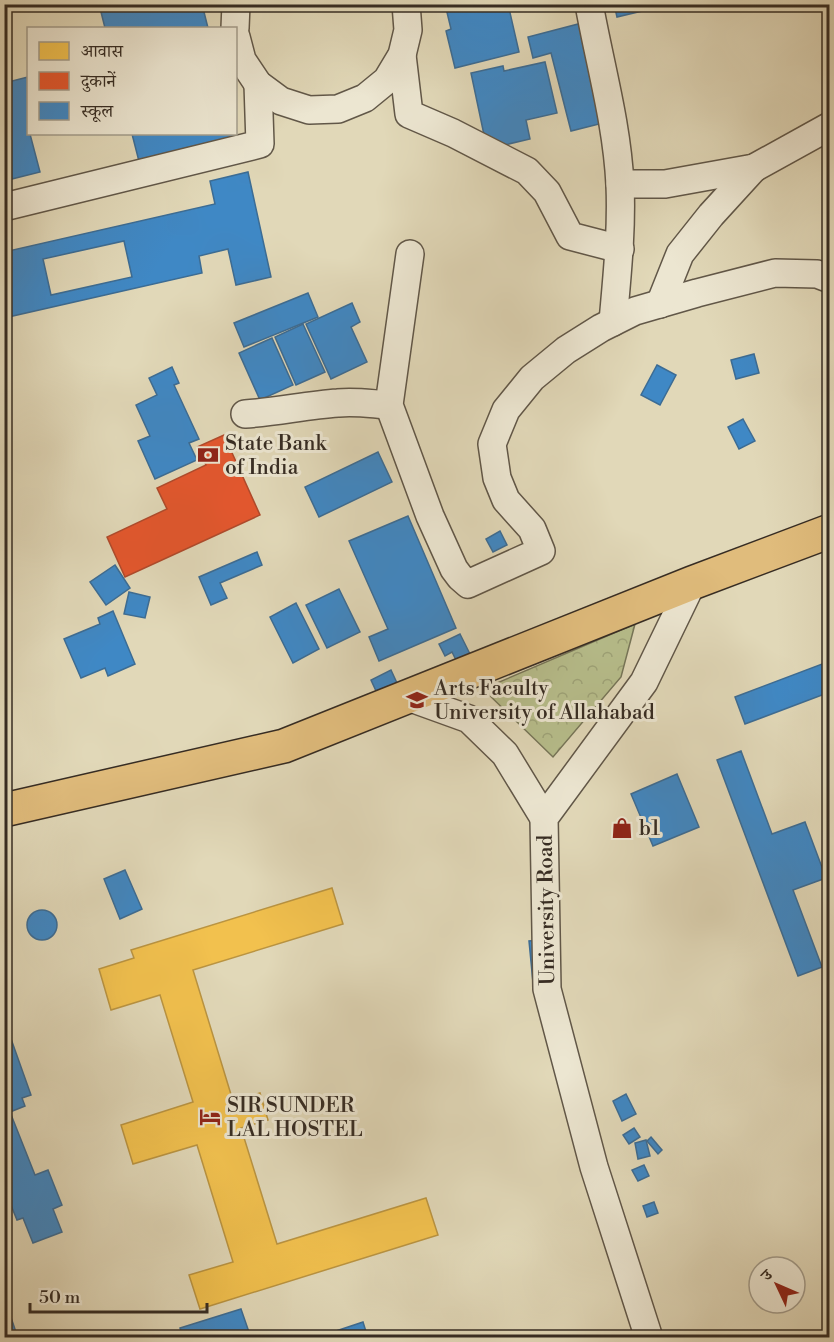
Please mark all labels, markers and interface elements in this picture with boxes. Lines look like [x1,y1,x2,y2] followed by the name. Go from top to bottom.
[27,27,237,135] legend
[81,40,124,63] text: आवास
[80,70,117,93] text: दुकानें
[80,100,114,123] text: स्कूल
[225,431,328,481] place label: State Bank of India
[196,443,220,467] bank icon: State Bank of India
[433,676,655,726] place label: Arts Faculty University of Allahabad
[405,688,429,712] school or university icon: Arts Faculty University of Allahabad
[610,816,634,840] shop icon: b1
[639,816,660,842] place label: b1
[533,834,561,986] street label: University Road
[227,1093,363,1143] place label: SIR SUNDER LAL HOSTEL
[198,1105,222,1129] hotel icon: SIR SUNDER LAL HOSTEL
[747,1255,807,1315] north arrow
[756,1264,778,1286] text: उ
[30,1276,207,1314] scale bar
[39,1286,81,1309] text: 50 m

